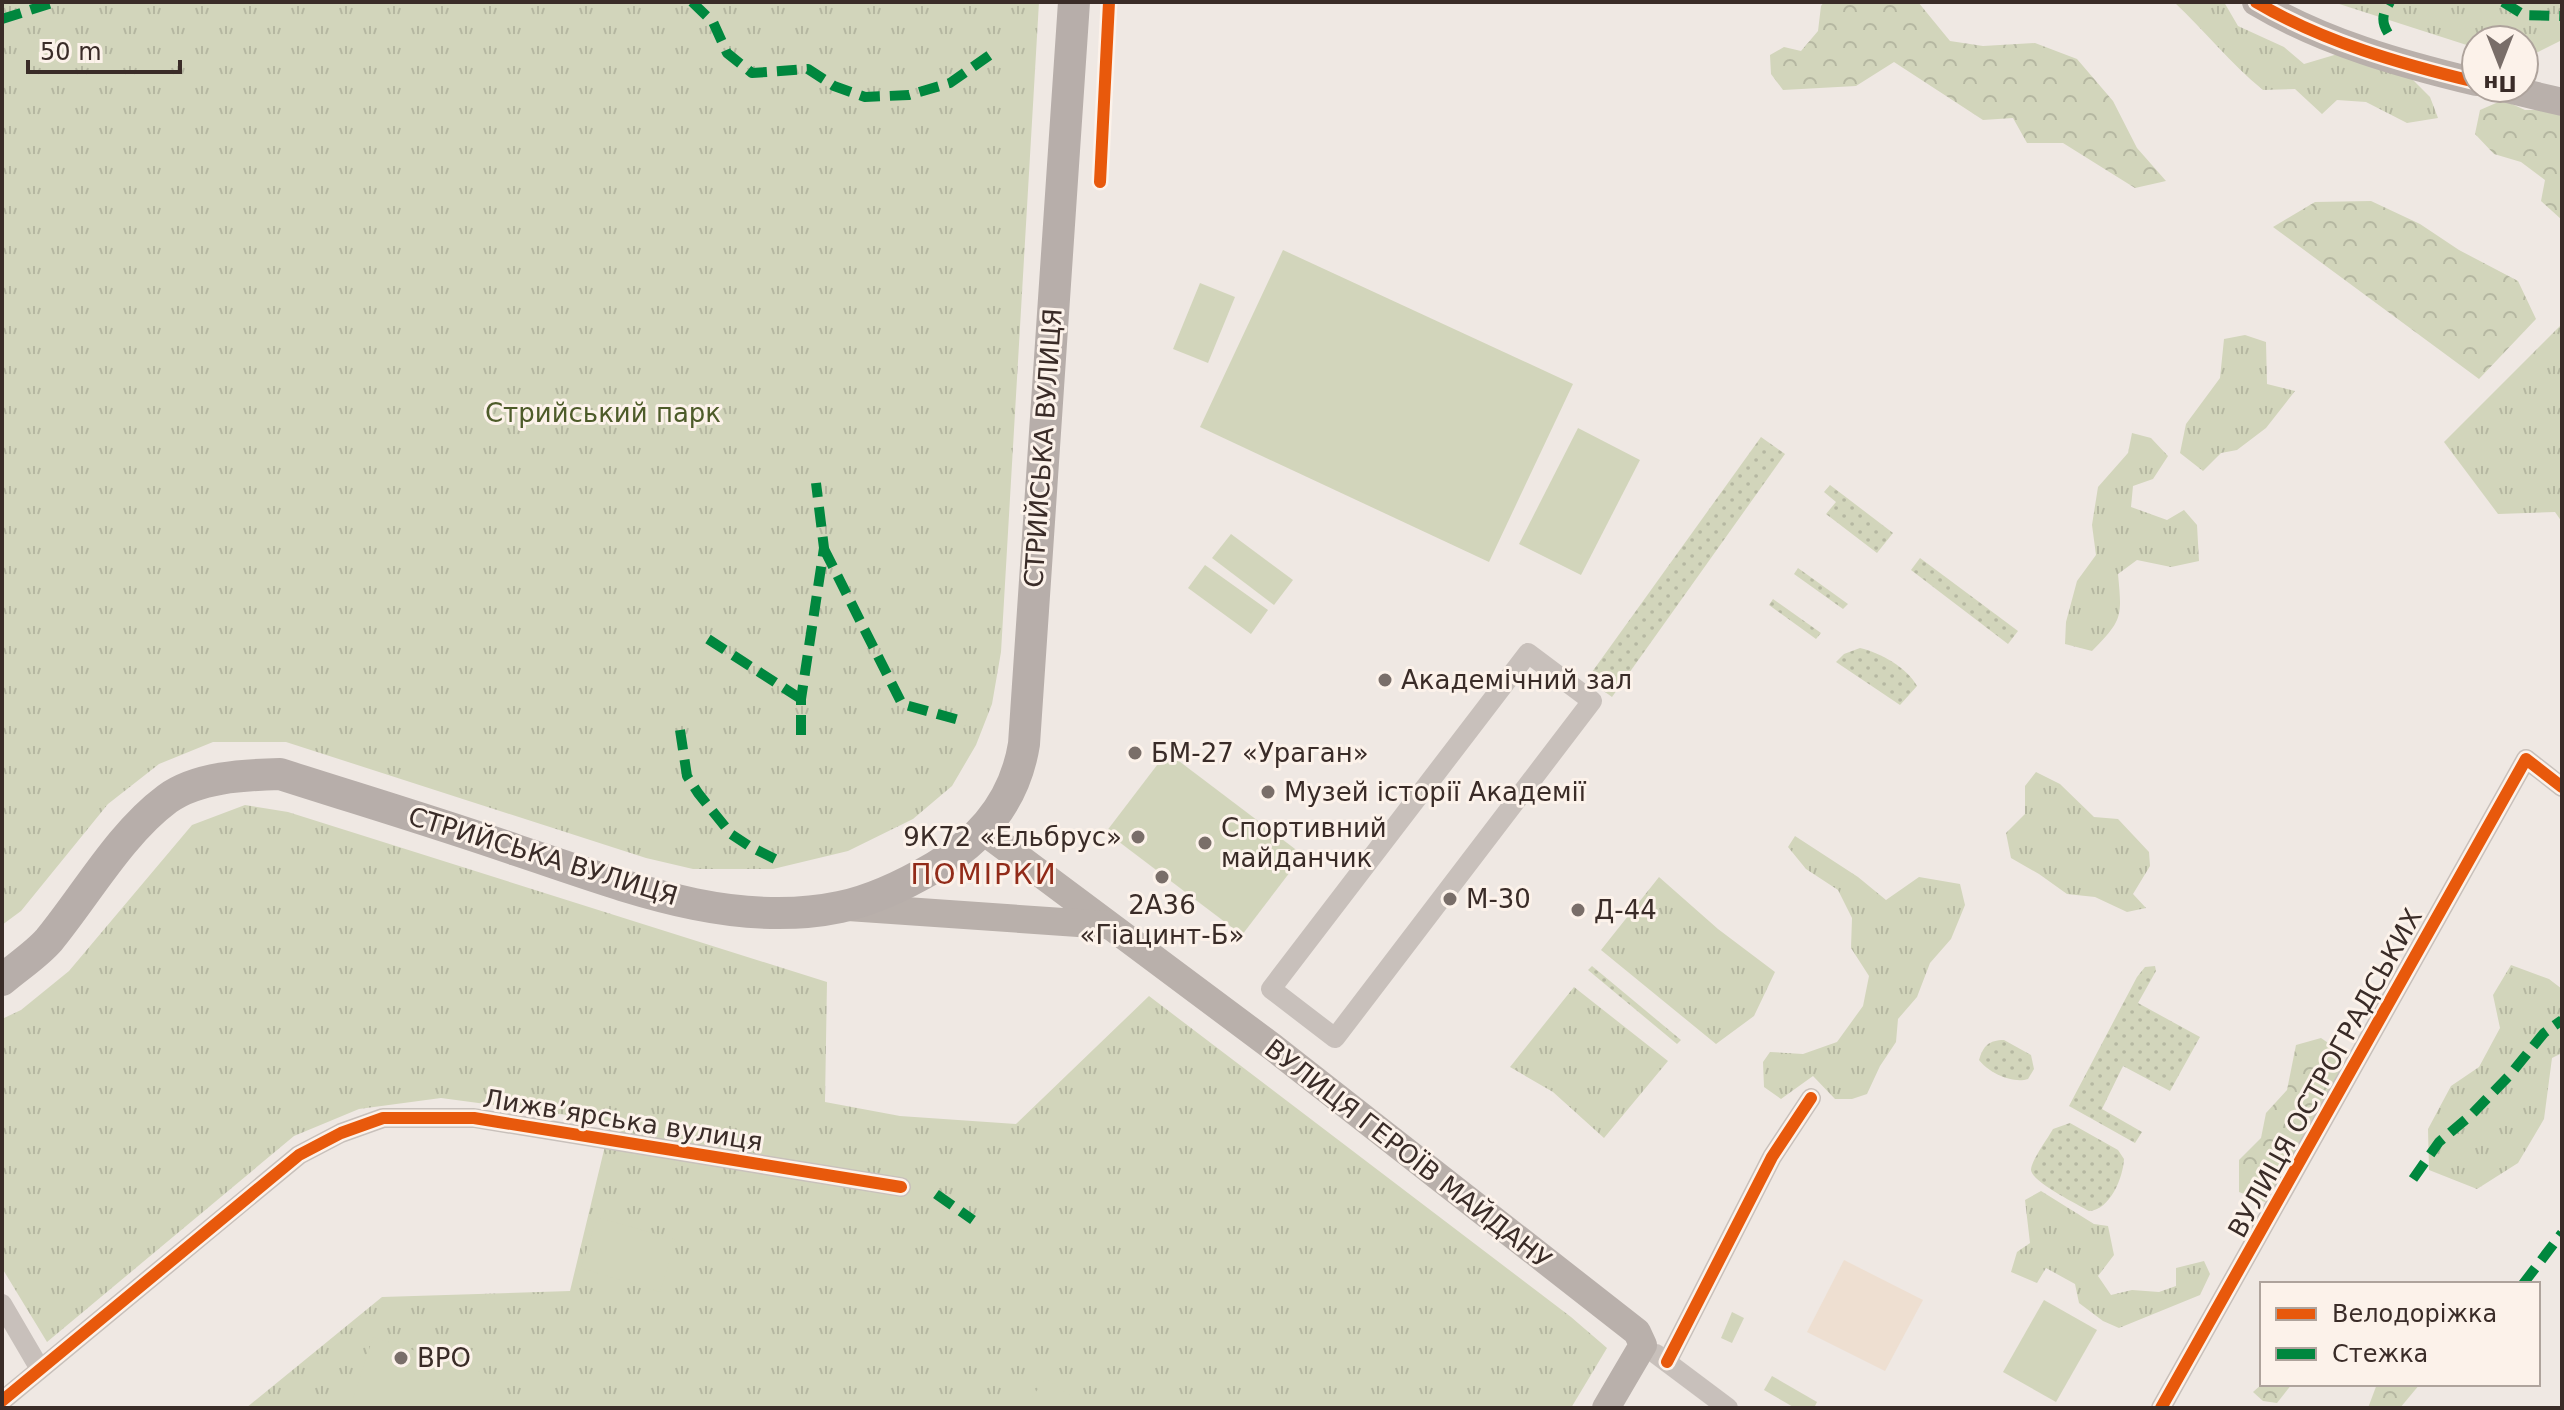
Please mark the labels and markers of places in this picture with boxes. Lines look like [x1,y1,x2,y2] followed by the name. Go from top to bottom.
[1401,665,1632,695] place label: Академічний зал
[1376,671,1394,689] marker: Академічний зал
[1151,738,1369,768] place label: БМ-27 «Ураган»
[1126,744,1144,762] marker: БМ-27 «Ураган»
[1284,777,1587,807] place label: Музей історії Академії
[1259,783,1277,801] marker: Музей історії Академії
[1221,813,1387,873] place label: Спортивний майданчик
[903,822,1122,852] place label: 9К72 «Ельбрус»
[1129,828,1147,846] marker: 9К72 «Ельбрус»
[1196,834,1214,852] marker: Спортивний майданчик
[1153,868,1171,886] marker: 2А36 «Гіацинт-Б»
[1466,884,1531,914] place label: М-30
[1080,890,1244,950] place label: 2А36 «Гіацинт-Б»
[1441,890,1459,908] marker: М-30
[1594,895,1657,925] place label: Д-44
[1569,901,1587,919] marker: Д-44
[417,1343,471,1373] place label: ВРО
[392,1349,410,1367] marker: ВРО

